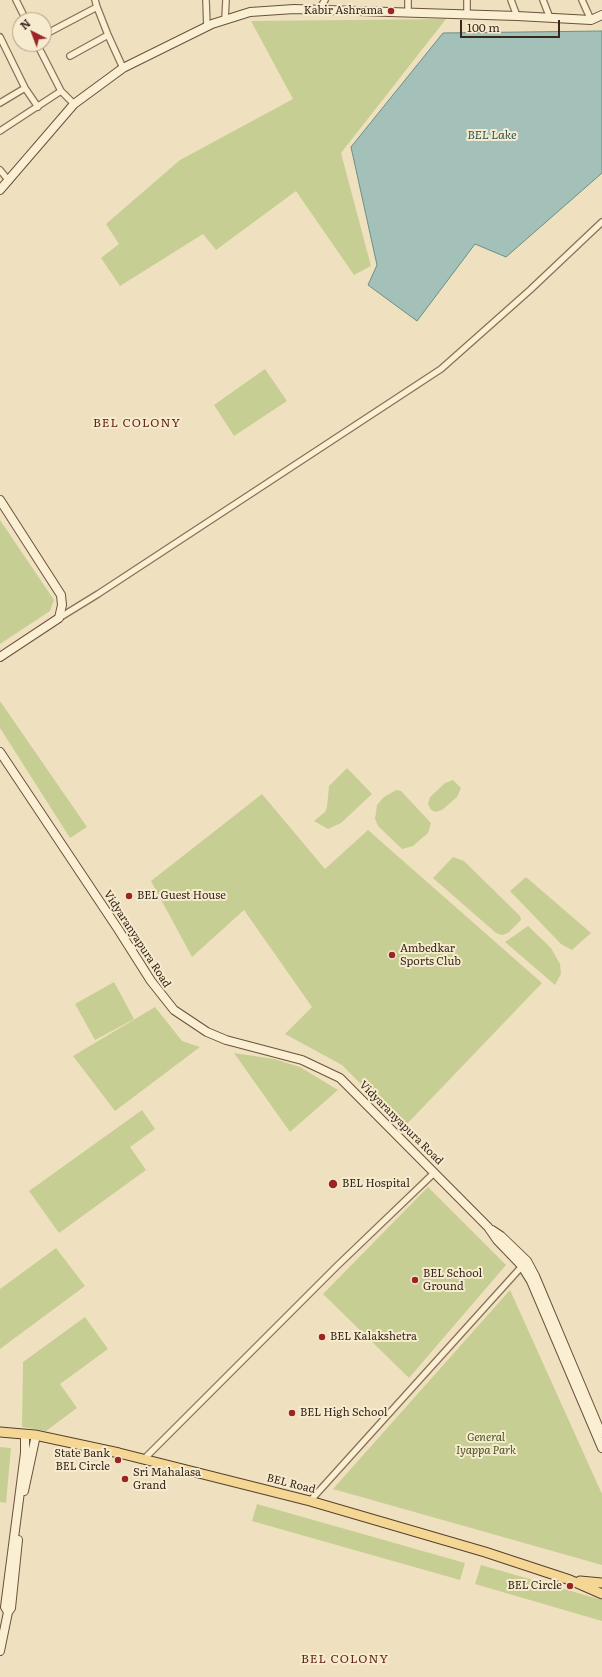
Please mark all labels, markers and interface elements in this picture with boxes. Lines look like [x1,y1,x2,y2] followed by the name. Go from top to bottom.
[304,4,383,18] place label: Kabir Ashrama
[386,6,396,16] marker: Kabir Ashrama
[12,12,52,52] north arrow
[462,12,562,38] scale bar
[16,15,33,33] text: N
[467,18,500,36] text: 100 m
[467,128,517,142] water label: BEL Lake
[93,416,181,430] district label: BEL COLONY
[101,888,173,990] street label: Vidyaranyapura Road
[137,889,226,903] place label: BEL Guest House
[124,891,134,901] marker: BEL Guest House
[400,942,461,968] place label: Ambedkar Sports Club
[387,950,397,960] marker: Ambedkar Sports Club
[356,1078,446,1168] street label: Vidyaranyapura Road
[342,1177,410,1191] place label: BEL Hospital
[327,1178,339,1190] marker: BEL Hospital
[423,1267,482,1293] place label: BEL School Ground
[410,1275,420,1285] marker: BEL School Ground
[330,1330,417,1344] place label: BEL Kalakshetra
[317,1332,327,1342] marker: BEL Kalakshetra
[300,1406,387,1420] place label: BEL High School
[287,1408,297,1418] marker: BEL High School
[456,1431,516,1457] park label: General Iyappa Park
[54,1447,110,1473] place label: State Bank BEL Circle
[113,1455,123,1465] marker: State Bank BEL Circle
[133,1466,201,1492] place label: Sri Mahalasa Grand
[265,1472,317,1496] street label: BEL Road
[120,1474,130,1484] marker: Sri Mahalasa Grand
[507,1579,562,1593] place label: BEL Circle
[565,1581,575,1591] marker: BEL Circle
[301,1652,389,1666] district label: BEL COLONY

